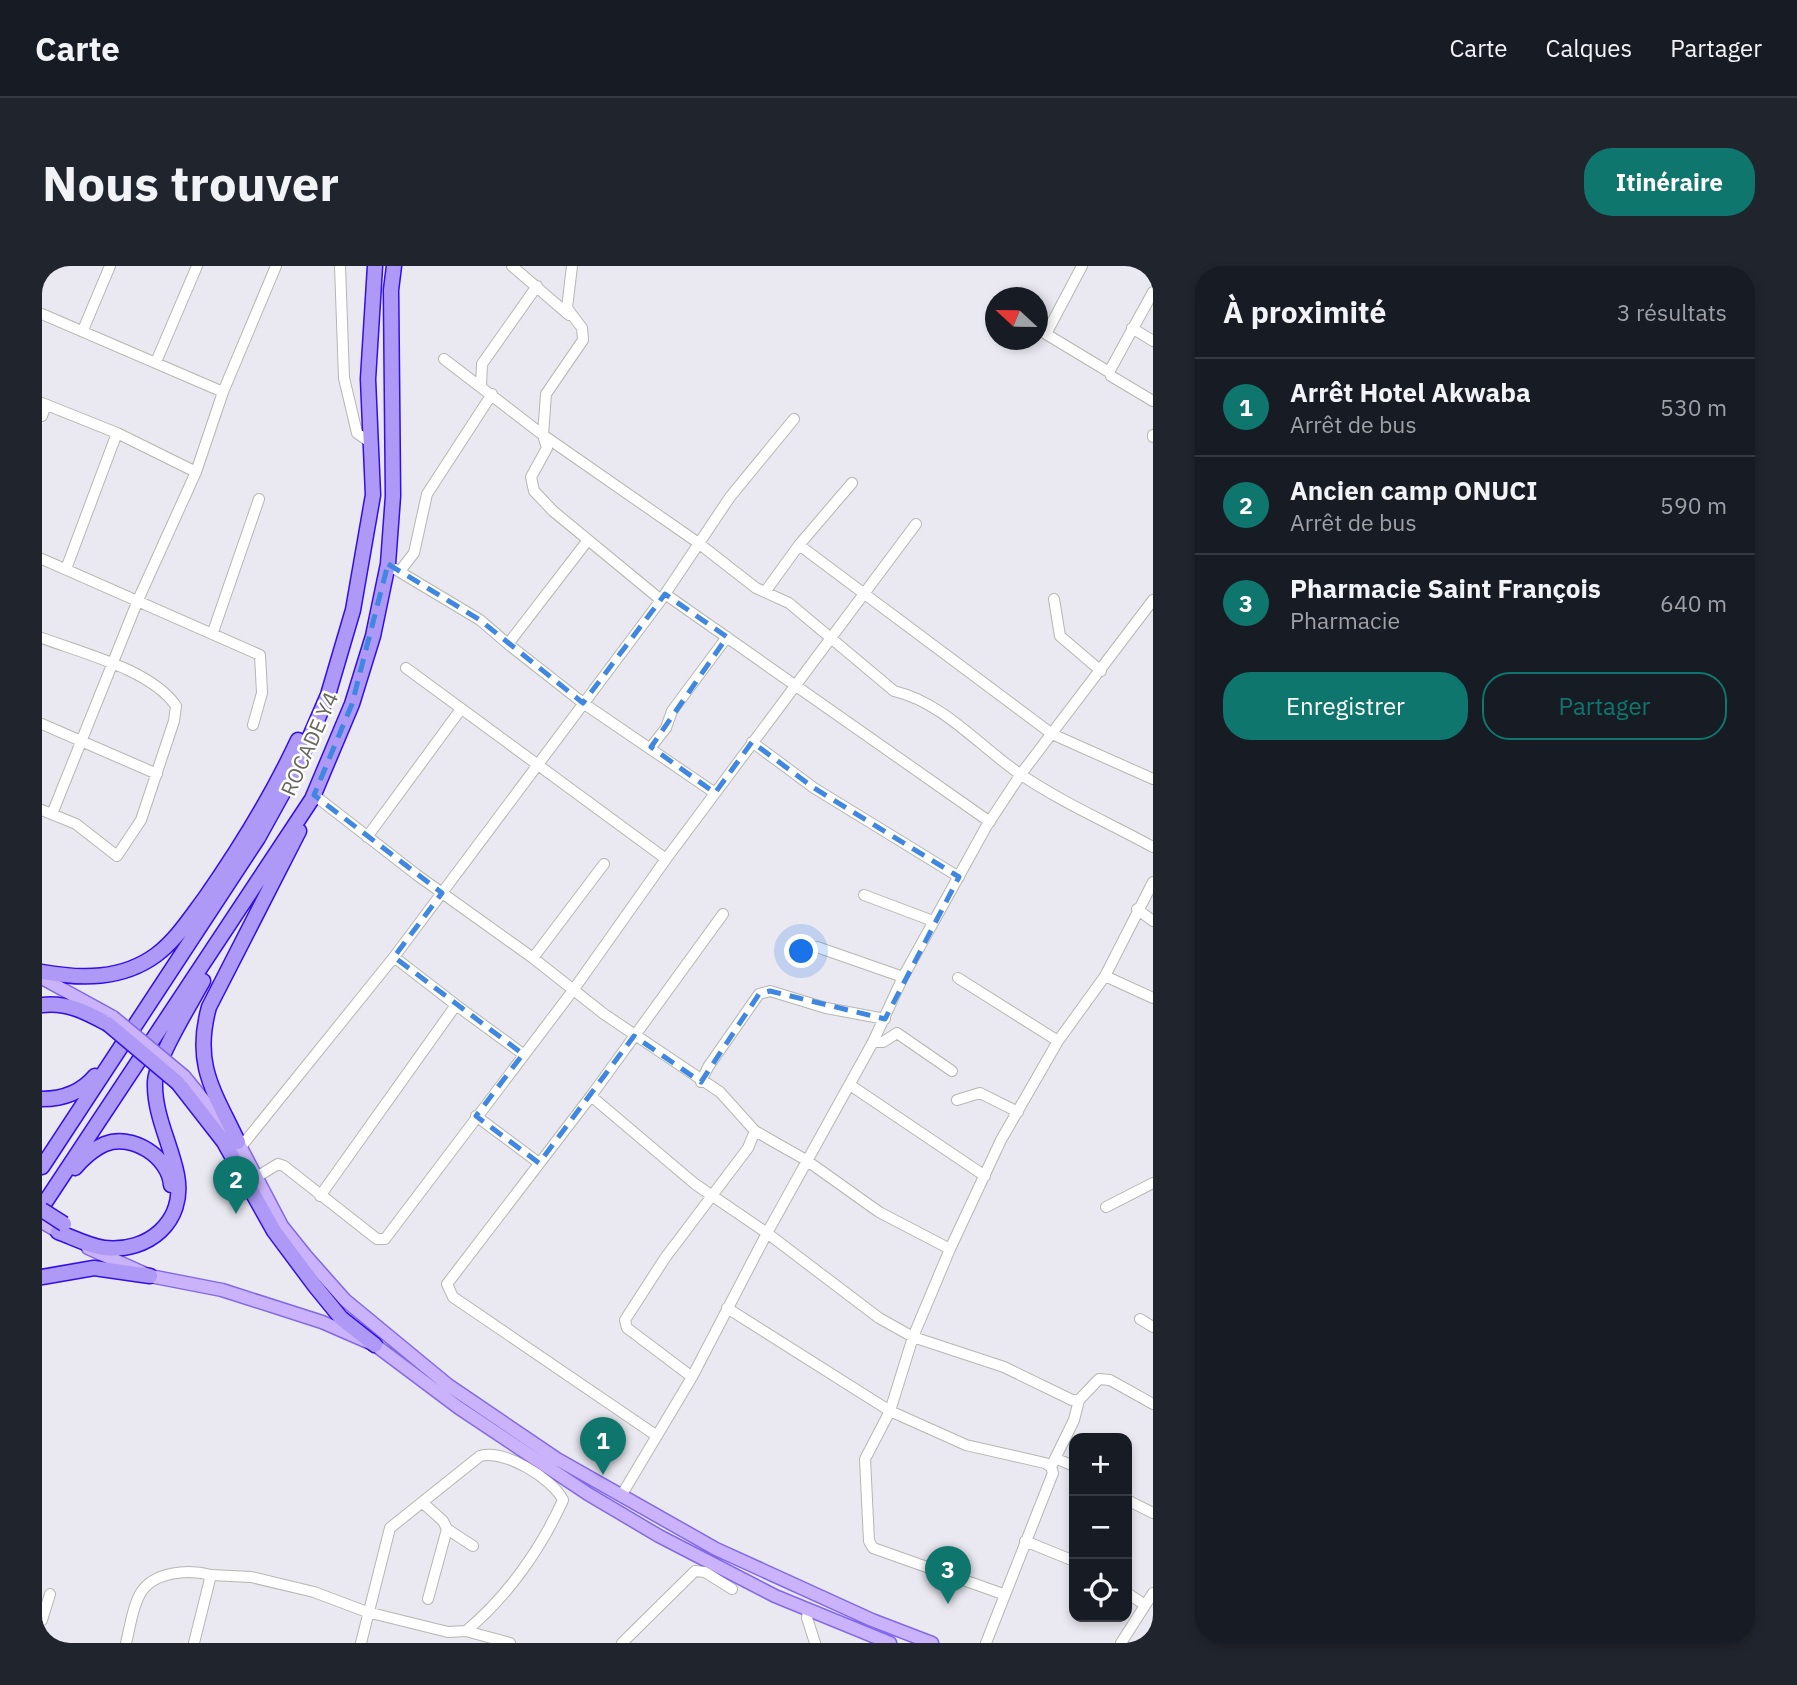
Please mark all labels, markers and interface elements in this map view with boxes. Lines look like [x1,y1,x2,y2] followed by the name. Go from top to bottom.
[35,27,120,70] text: Carte
[1449,32,1508,64] text: Carte
[1546,32,1632,64] text: Calques
[1670,32,1762,64] text: Partager
[1584,148,1755,216] button: Itinéraire
[42,151,339,214] text: Nous trouver
[985,287,1048,350] north arrow
[1223,292,1386,331] text: À proximité
[1617,297,1727,327] text: 3 résultats
[1290,375,1531,409] text: Arrêt Hotel Akwaba
[1239,392,1253,422] text: 1
[1660,392,1727,422] text: 530 m
[1290,409,1417,439] text: Arrêt de bus
[1290,473,1537,507] text: Ancien camp ONUCI
[1239,490,1253,520] text: 2
[1660,490,1727,520] text: 590 m
[1290,507,1417,537] text: Arrêt de bus
[1290,571,1601,605] text: Pharmacie Saint François
[1239,588,1253,618] text: 3
[1660,588,1727,618] text: 640 m
[1290,605,1400,635] text: Pharmacie
[1223,672,1468,740] button: Enregistrer
[1482,672,1727,740] button: Partager
[274,687,344,800] street label: ROCADE Y4
[784,934,818,968] your location
[213,1156,259,1214] pin: 2
[580,1417,626,1475] pin: 1
[1069,1433,1132,1622] map controls
[1069,1433,1132,1496] button: +
[1069,1496,1132,1559] button: −
[925,1546,971,1604] pin: 3
[1069,1559,1132,1622] button: locate

